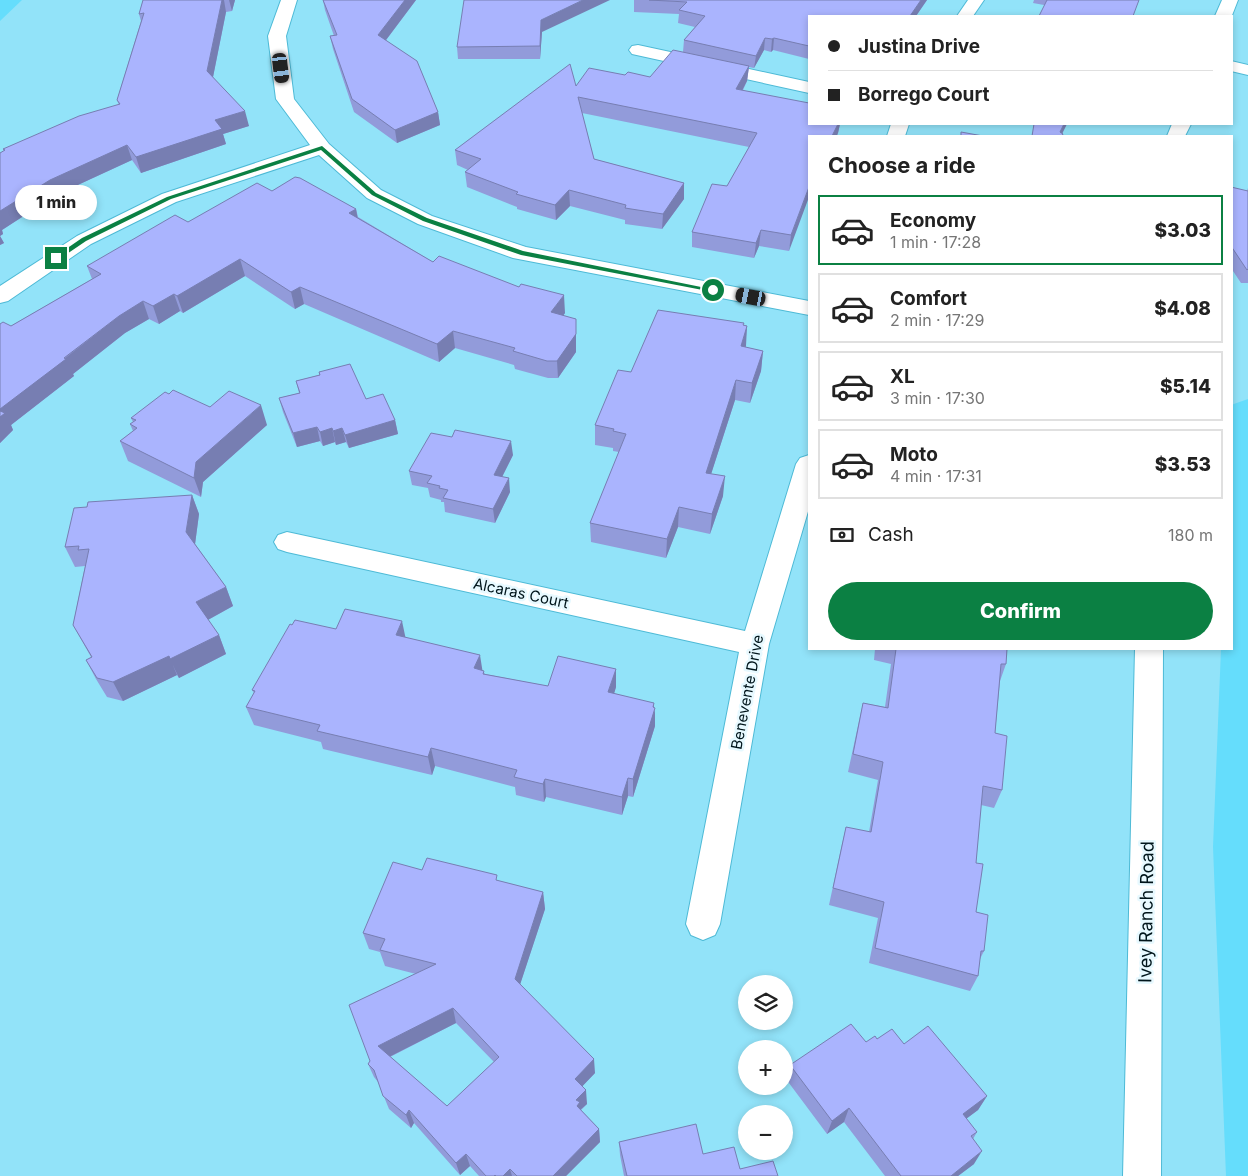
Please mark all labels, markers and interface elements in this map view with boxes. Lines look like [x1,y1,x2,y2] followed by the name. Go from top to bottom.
[858,35,980,58] text: Justina Drive
[271,52,290,84] car
[858,83,989,106] text: Borrego Court
[828,152,976,178] text: Choose a ride
[15,186,97,220] callout: 1 min
[36,192,76,212] text: 1 min
[830,208,875,253] icon: car
[890,209,976,232] text: Economy
[1155,219,1211,242] text: $3.03
[890,232,981,252] text: 1 min · 17:28
[45,247,67,269] route end
[702,279,724,301] route start
[830,286,875,331] icon: car
[734,287,767,307] car
[890,287,967,310] text: Comfort
[1154,297,1211,320] text: $4.08
[890,310,985,330] text: 2 min · 17:29
[830,364,875,409] icon: car
[890,365,915,388] text: XL
[1160,375,1211,398] text: $5.14
[890,388,985,408] text: 3 min · 17:30
[830,442,875,487] icon: car
[890,443,938,466] text: Moto
[1155,453,1211,476] text: $3.53
[890,466,982,486] text: 4 min · 17:31
[828,521,856,549] icon: cash
[868,523,914,546] text: Cash
[1168,525,1213,545] text: 180 m
[472,574,570,612] street label: Alcaras Court
[828,582,1213,640] button: Confirm
[727,633,767,751] street label: Benevente Drive
[1134,841,1158,983] street label: Ivey Ranch Road
[738,975,793,1160] map controls
[738,975,793,1030] button: layers
[738,1040,793,1095] button: +
[738,1105,793,1160] button: −

